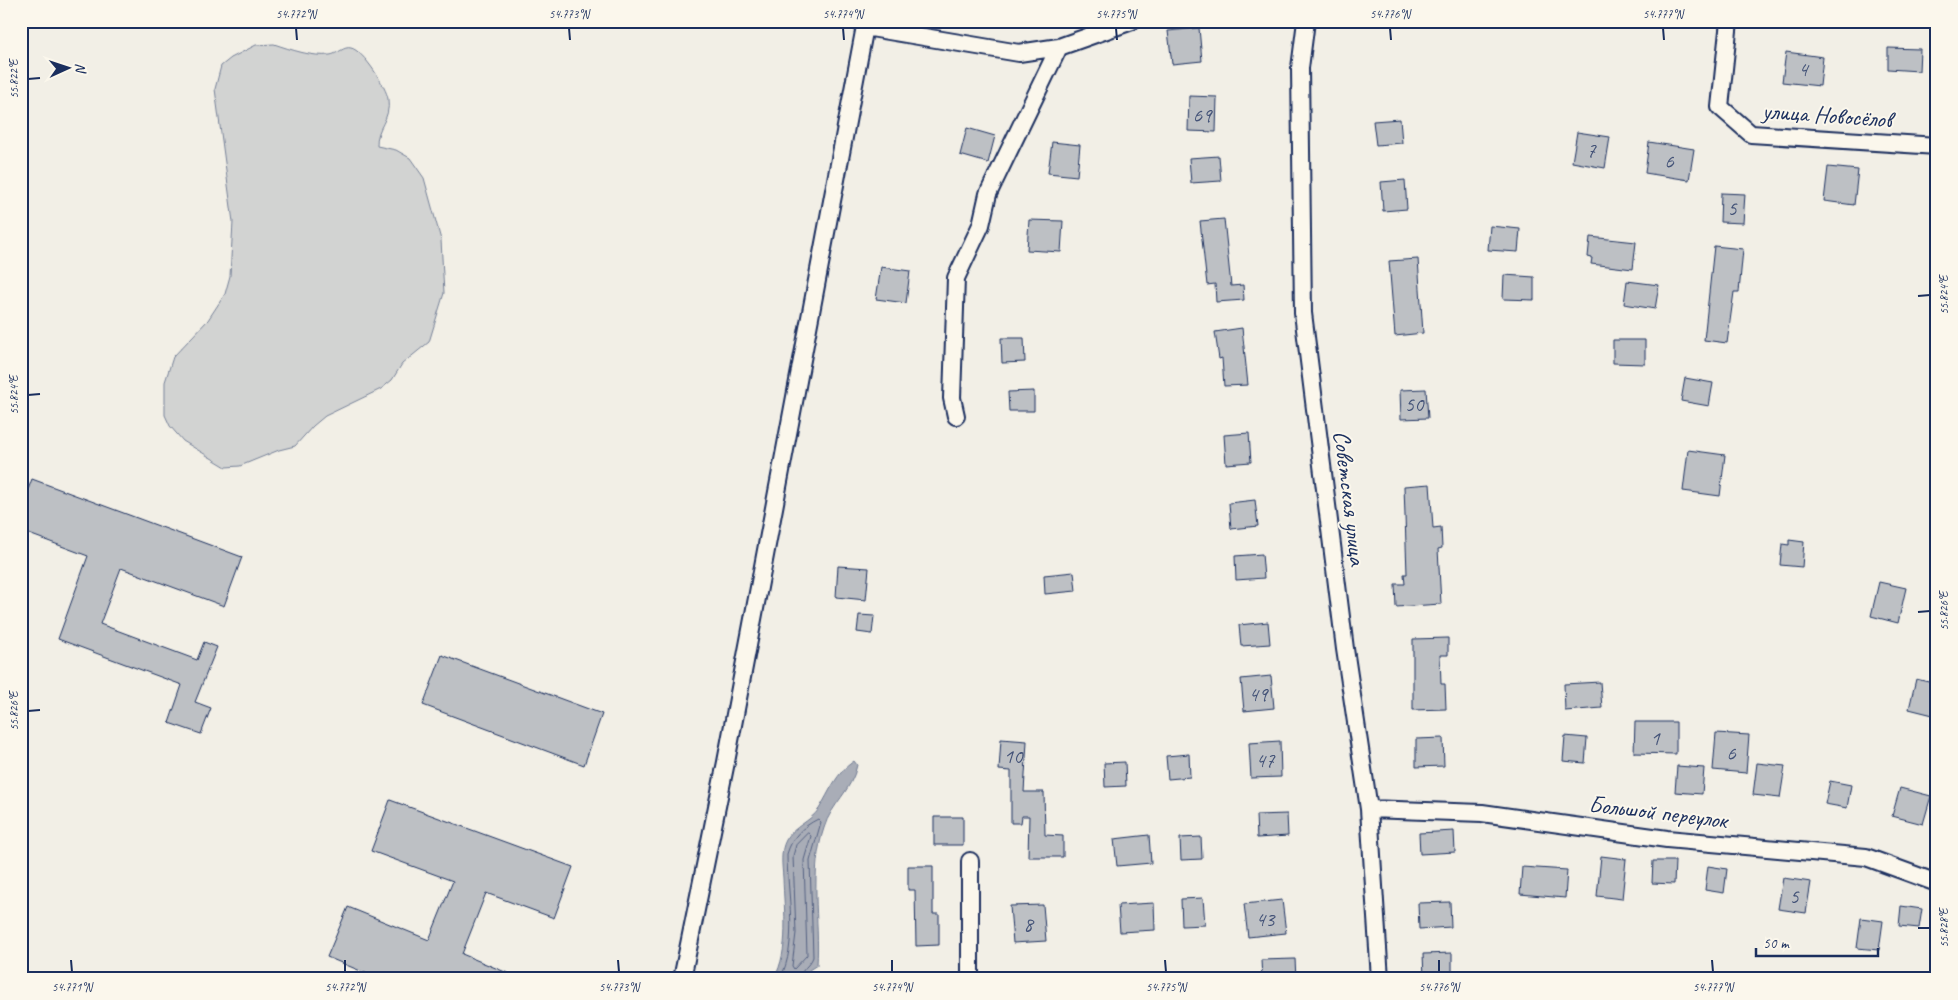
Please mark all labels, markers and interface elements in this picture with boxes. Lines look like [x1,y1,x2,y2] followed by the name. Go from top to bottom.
[276,6,318,22] text: 54.772°N
[549,6,591,22] text: 54.773°N
[823,6,865,22] text: 54.774°N
[1096,6,1138,22] text: 54.775°N
[1370,6,1412,22] text: 54.776°N
[1643,6,1685,22] text: 54.777°N
[42,42,92,92] north arrow
[1798,56,1810,82] house number: 4
[6,58,22,99] text: 55.822°E
[72,63,89,74] text: N
[1759,95,1897,135] street label: улица Новосёлов
[1193,102,1213,128] house number: 69
[1586,137,1597,163] house number: 7
[1664,148,1674,174] house number: 6
[1727,195,1738,221] house number: 5
[1936,274,1952,315] text: 55.824°E
[6,374,22,415] text: 55.824°E
[1405,391,1425,417] house number: 50
[1327,429,1373,569] street label: Советская улица
[1936,590,1952,631] text: 55.826°E
[1249,681,1269,707] house number: 49
[6,690,22,731] text: 55.826°E
[1650,725,1661,751] house number: 1
[1726,740,1736,766] house number: 6
[1004,743,1024,769] house number: 10
[1256,747,1276,773] house number: 47
[1587,789,1731,836] street label: Большой переулок
[1789,883,1800,909] house number: 5
[1256,906,1276,932] house number: 43
[1936,907,1952,948] text: 55.828°E
[1023,911,1035,937] house number: 8
[1756,925,1878,957] scale bar
[1763,934,1790,953] text: 50 m
[52,979,94,995] text: 54.771°N
[325,979,367,995] text: 54.772°N
[599,979,641,995] text: 54.773°N
[872,979,914,995] text: 54.774°N
[1146,979,1188,995] text: 54.775°N
[1419,979,1461,995] text: 54.776°N
[1693,979,1735,995] text: 54.777°N

